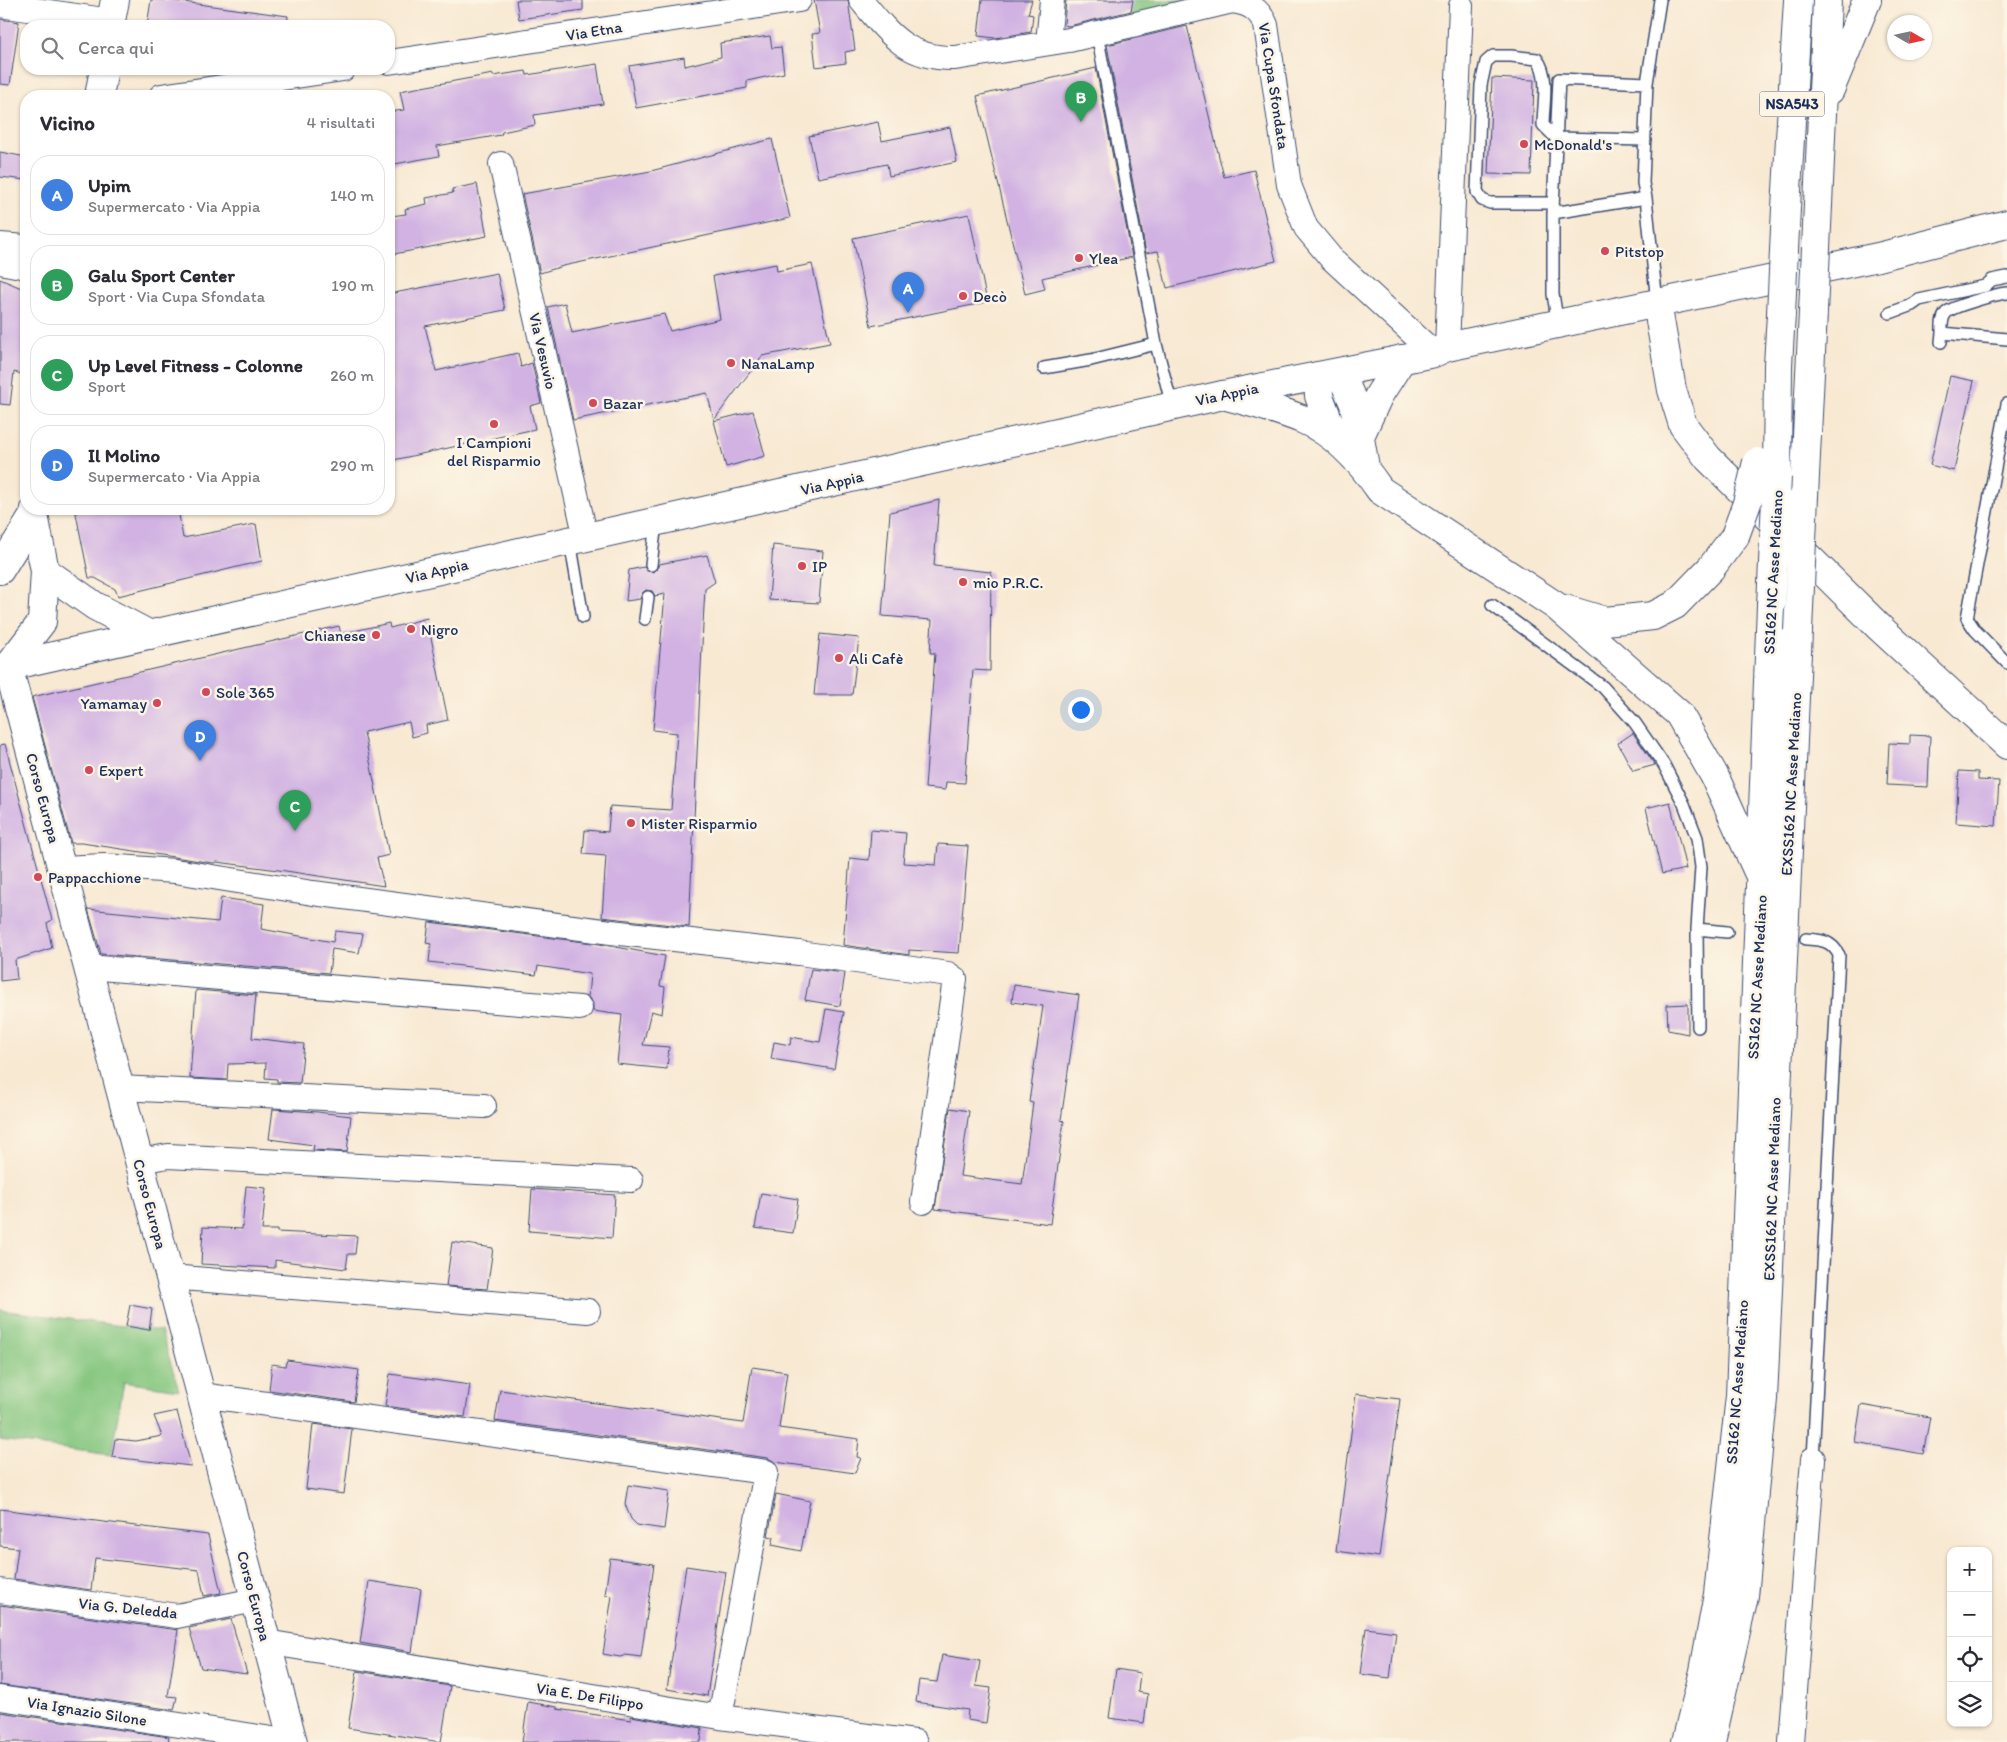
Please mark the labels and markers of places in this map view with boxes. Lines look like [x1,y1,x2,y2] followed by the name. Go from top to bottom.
[1065,81,1097,122] pin: B
[1534,135,1612,154] place label: McDonald's
[1518,138,1530,150] marker: McDonald's
[1615,242,1664,261] place label: Pitstop
[1599,245,1611,257] marker: Pitstop
[1089,249,1118,268] place label: Ylea
[1073,252,1085,264] marker: Ylea
[892,272,924,313] pin: A
[973,287,1007,306] place label: Decò
[957,290,969,302] marker: Decò
[741,354,815,373] place label: NanaLamp
[725,357,737,369] marker: NanaLamp
[603,394,643,413] place label: Bazar
[587,397,599,409] marker: Bazar
[488,418,500,430] marker: I Campioni del Risparmio
[447,433,541,470] place label: I Campioni del Risparmio
[812,557,827,576] place label: IP
[796,560,808,572] marker: IP
[973,573,1043,592] place label: mio P.R.C.
[957,576,969,588] marker: mio P.R.C.
[421,620,458,639] place label: Nigro
[405,623,417,635] marker: Nigro
[304,626,366,645] place label: Chianese
[370,629,382,641] marker: Chianese
[849,649,903,668] place label: Ali Cafè
[833,652,845,664] marker: Ali Cafè
[216,683,275,702] place label: Sole 365
[200,686,212,698] marker: Sole 365
[81,694,147,713] place label: Yamamay
[151,697,163,709] marker: Yamamay
[184,720,216,761] pin: D
[99,761,143,780] place label: Expert
[83,764,95,776] marker: Expert
[279,790,311,831] pin: C
[641,814,757,833] place label: Mister Risparmio
[625,817,637,829] marker: Mister Risparmio
[48,868,141,887] place label: Pappacchione
[32,871,44,883] marker: Pappacchione

